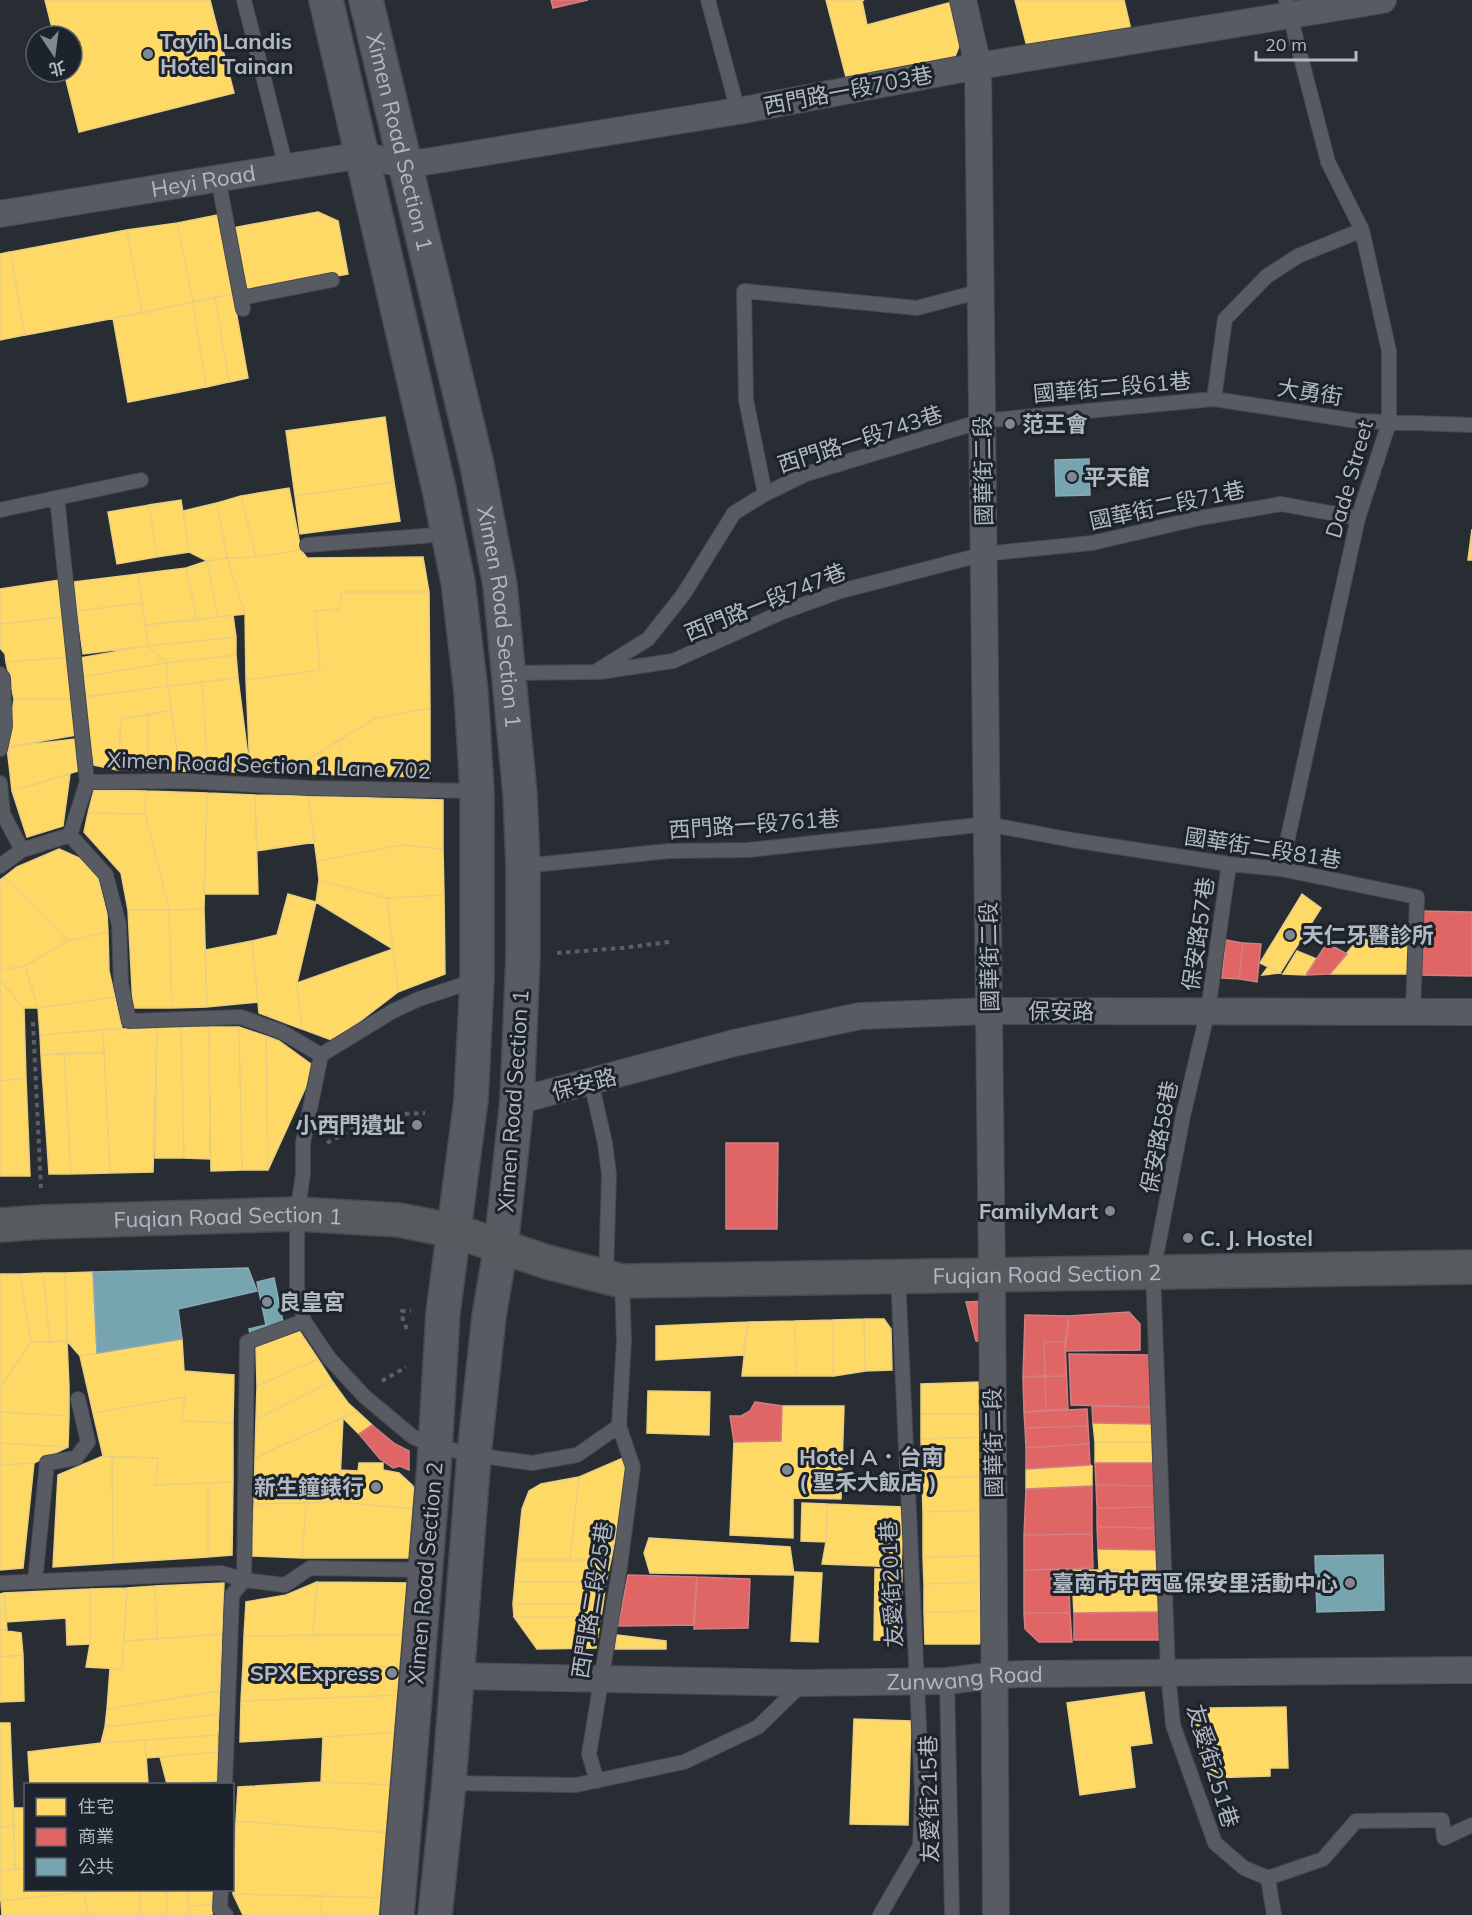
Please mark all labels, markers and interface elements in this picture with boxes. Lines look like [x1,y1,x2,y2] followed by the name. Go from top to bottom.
[24,24,84,84] north arrow
[1256,24,1356,62] scale bar
[160,27,293,80] place label: Tayih Landis Hotel Tainan
[360,30,439,254] street label: Ximen Road Section 1
[1265,33,1307,56] text: 20 m
[141,47,155,61] marker: Tayih Landis Hotel Tainan
[47,57,67,80] text: 北
[761,60,935,120] street label: 西門路一段703巷
[149,159,258,203] street label: Heyi Road
[1032,366,1192,408] street label: 國華街二段61巷
[1275,373,1345,411] street label: 大勇街
[774,399,946,479] street label: 西門路一段743巷
[1022,410,1088,438] place label: 范王會
[968,416,998,526] street label: 國華街二段
[1003,417,1017,431] marker: 范王會
[1319,417,1379,541] street label: Dade Street
[1084,463,1150,491] place label: 平天館
[1065,470,1079,484] marker: 平天館
[1087,475,1247,535] street label: 國華街二段71巷
[471,504,528,729] street label: Ximen Road Section 1
[680,557,850,647] street label: 西門路一段747巷
[107,745,431,785] street label: Ximen Road Section 1 Lane 702
[667,804,841,844] street label: 西門路一段761巷
[1183,822,1343,874] street label: 國華街二段81巷
[1176,875,1220,993] street label: 保安路57巷
[974,902,1004,1012] street label: 國華街二段
[1302,921,1434,949] place label: 天仁牙醫診所
[1283,928,1297,942] marker: 天仁牙醫診所
[491,989,535,1213] street label: Ximen Road Section 1
[1028,997,1094,1025] street label: 保安路
[548,1062,620,1106] street label: 保安路
[1134,1078,1184,1196] street label: 保安路58巷
[295,1111,405,1139] place label: 小西門遺址
[410,1118,424,1132] marker: 小西門遺址
[979,1197,1098,1225] place label: FamilyMart
[113,1200,343,1234] street label: Fuqian Road Section 1
[1103,1204,1117,1218] marker: FamilyMart
[1200,1224,1313,1252] place label: C. J. Hostel
[1181,1231,1195,1245] marker: C. J. Hostel
[932,1258,1162,1290] street label: Fuqian Road Section 2
[279,1288,345,1316] place label: 良皇宮
[260,1295,274,1309] marker: 良皇宮
[978,1388,1008,1498] street label: 國華街二段
[799,1443,944,1496] place label: Hotel A．台南 ( 聖禾大飯店 )
[401,1461,449,1685] street label: Ximen Road Section 2
[780,1463,794,1477] marker: Hotel A．台南 ( 聖禾大飯店 )
[254,1473,364,1501] place label: 新生鐘錶行
[369,1480,383,1494] marker: 新生鐘錶行
[566,1520,618,1680] street label: 西門路二段25巷
[874,1520,908,1648] street label: 友愛街201巷
[1052,1569,1338,1597] place label: 臺南市中西區保安里活動中心
[1343,1576,1357,1590] marker: 臺南市中西區保安里活動中心
[250,1659,380,1687] place label: SPX Express
[887,1660,1043,1696] street label: Zunwang Road
[385,1666,399,1680] marker: SPX Express
[1181,1701,1245,1831] street label: 友愛街251巷
[914,1735,944,1863] street label: 友愛街215巷
[24,1783,234,1891] legend
[78,1795,114,1818] text: 住宅
[78,1825,114,1848] text: 商業
[78,1855,114,1878] text: 公共

